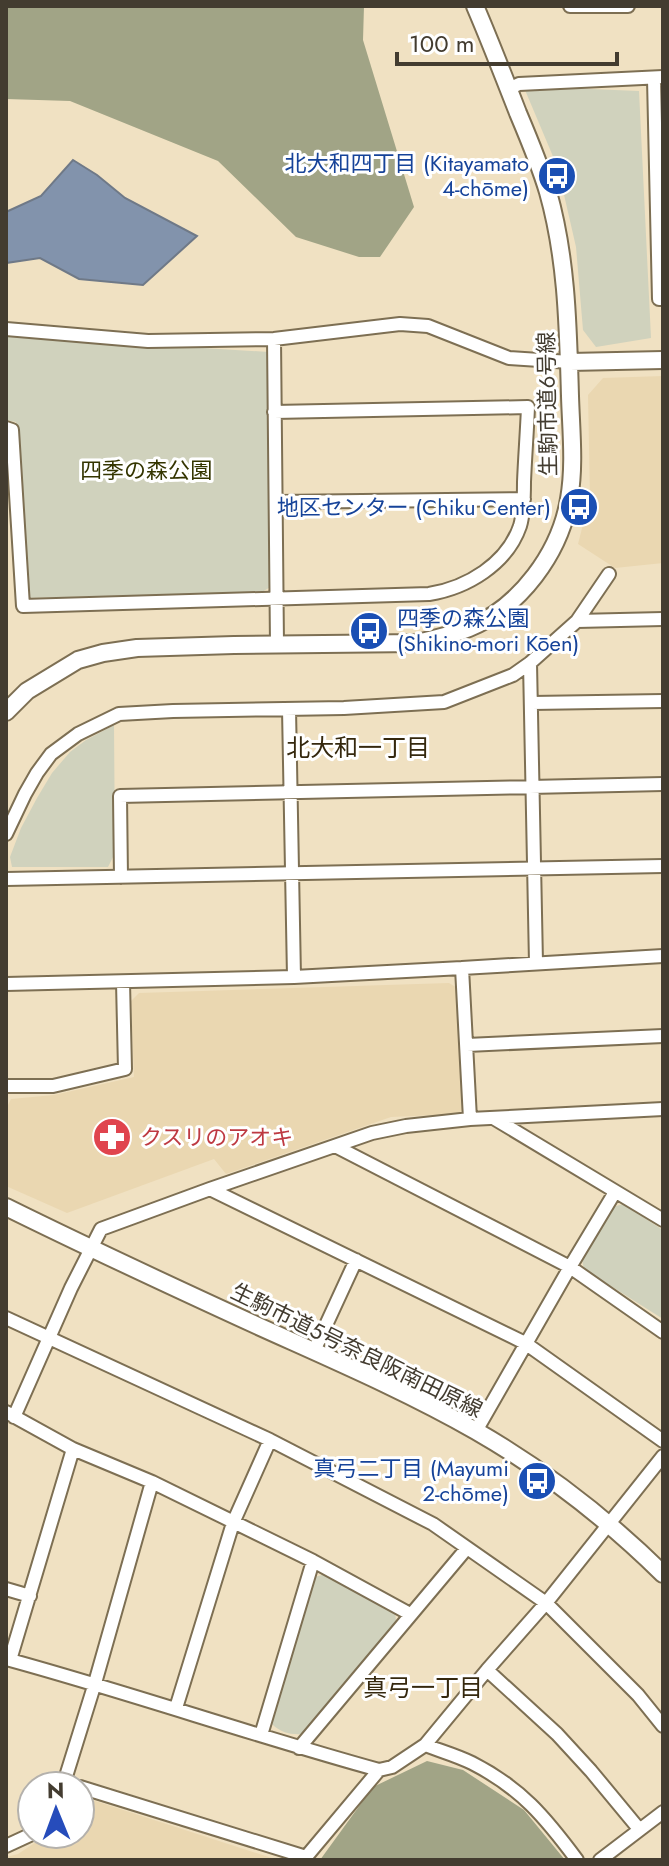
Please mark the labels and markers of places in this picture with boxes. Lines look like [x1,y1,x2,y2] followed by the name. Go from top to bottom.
[284,147,529,204] place label: 北大和四丁目 (Kitayamato 4-chōme)
[536,155,578,197] bus stop icon: 北大和四丁目 (Kitayamato 4-chōme)
[558,486,600,528] bus stop icon: 地区センター (Chiku Center)
[277,491,551,523] place label: 地区センター (Chiku Center)
[397,602,579,659] place label: 四季の森公園 (Shikino-mori Kōen)
[348,610,390,652] bus stop icon: 四季の森公園 (Shikino-mori Kōen)
[91,1116,133,1158] pharmacy icon: クスリのアオキ
[140,1121,293,1153] place label: クスリのアオキ
[313,1452,509,1509] place label: 真弓二丁目 (Mayumi 2-chōme)
[516,1460,558,1502] bus stop icon: 真弓二丁目 (Mayumi 2-chōme)

